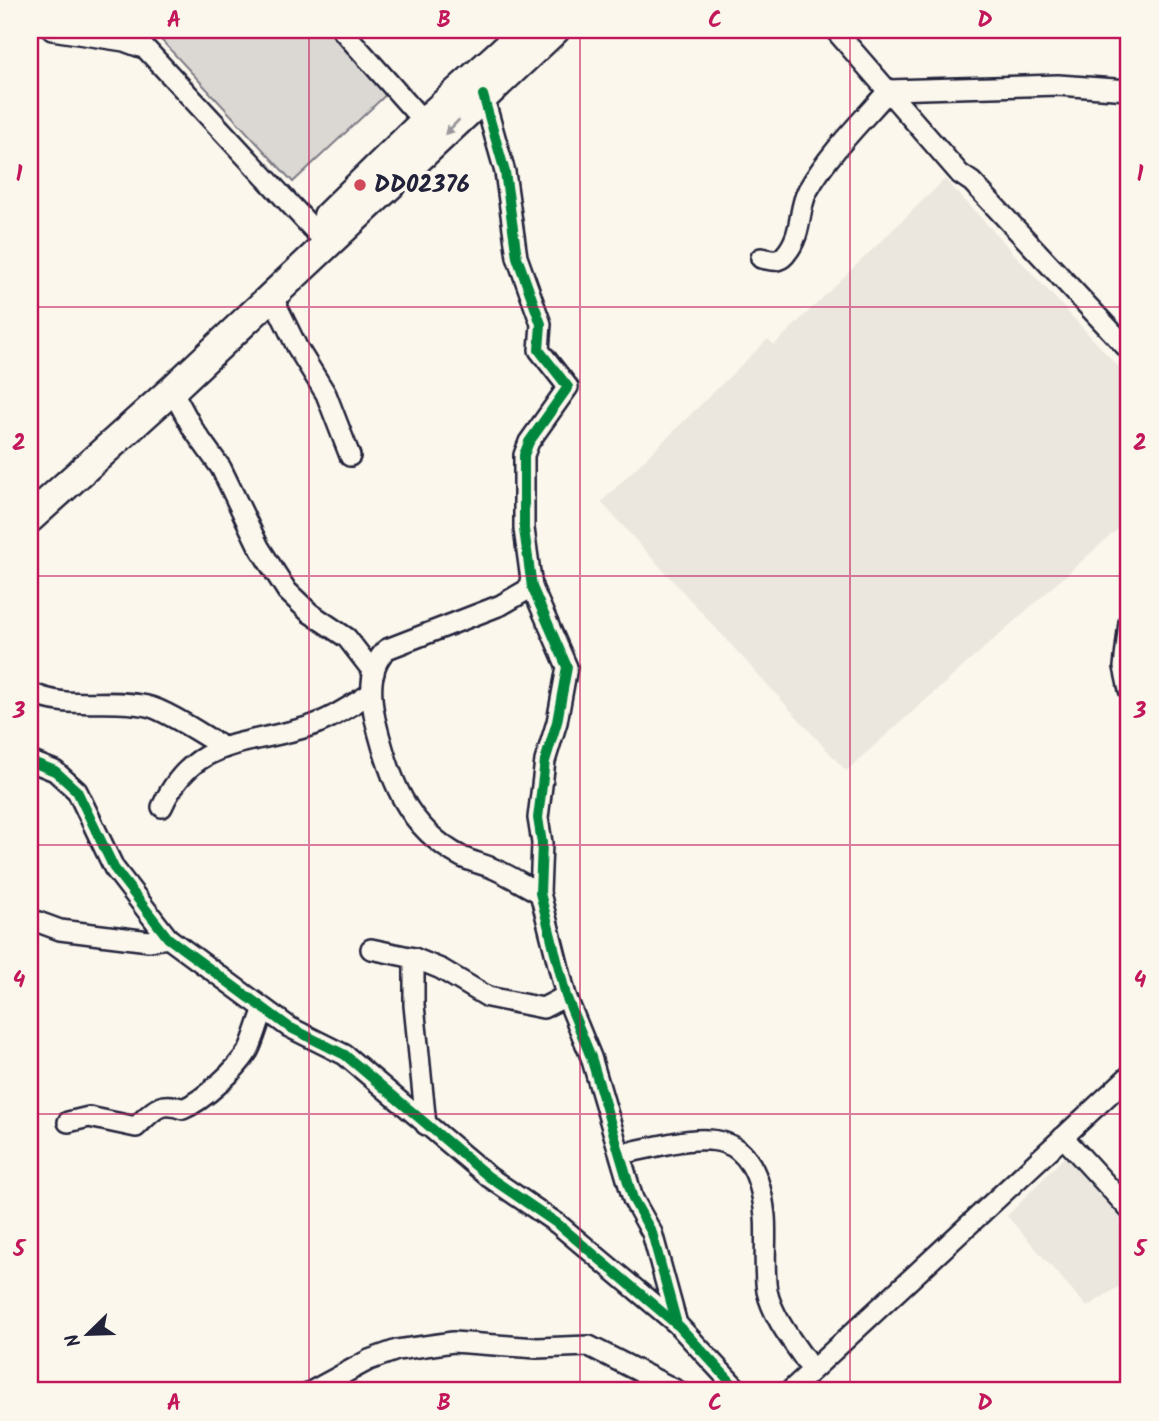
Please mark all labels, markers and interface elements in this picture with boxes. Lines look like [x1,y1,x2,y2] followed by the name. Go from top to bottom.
[167,3,181,39] text: A
[437,3,451,39] text: B
[708,3,722,39] text: C
[977,3,993,39] text: D
[445,118,461,135] one-way arrow
[16,157,23,193] text: 1
[1137,157,1144,193] text: 1
[374,166,470,205] place label: DD02376
[352,177,368,193] marker: DD02376
[12,426,26,462] text: 2
[1133,426,1147,462] text: 2
[12,694,26,730] text: 3
[1133,694,1147,730] text: 3
[13,963,26,999] text: 4
[1134,963,1147,999] text: 4
[12,1232,27,1268] text: 5
[1133,1232,1148,1268] text: 5
[52,1298,122,1368] north arrow
[58,1328,90,1351] text: N
[167,1386,181,1421] text: A
[437,1386,451,1421] text: B
[708,1386,722,1421] text: C
[977,1386,993,1421] text: D

